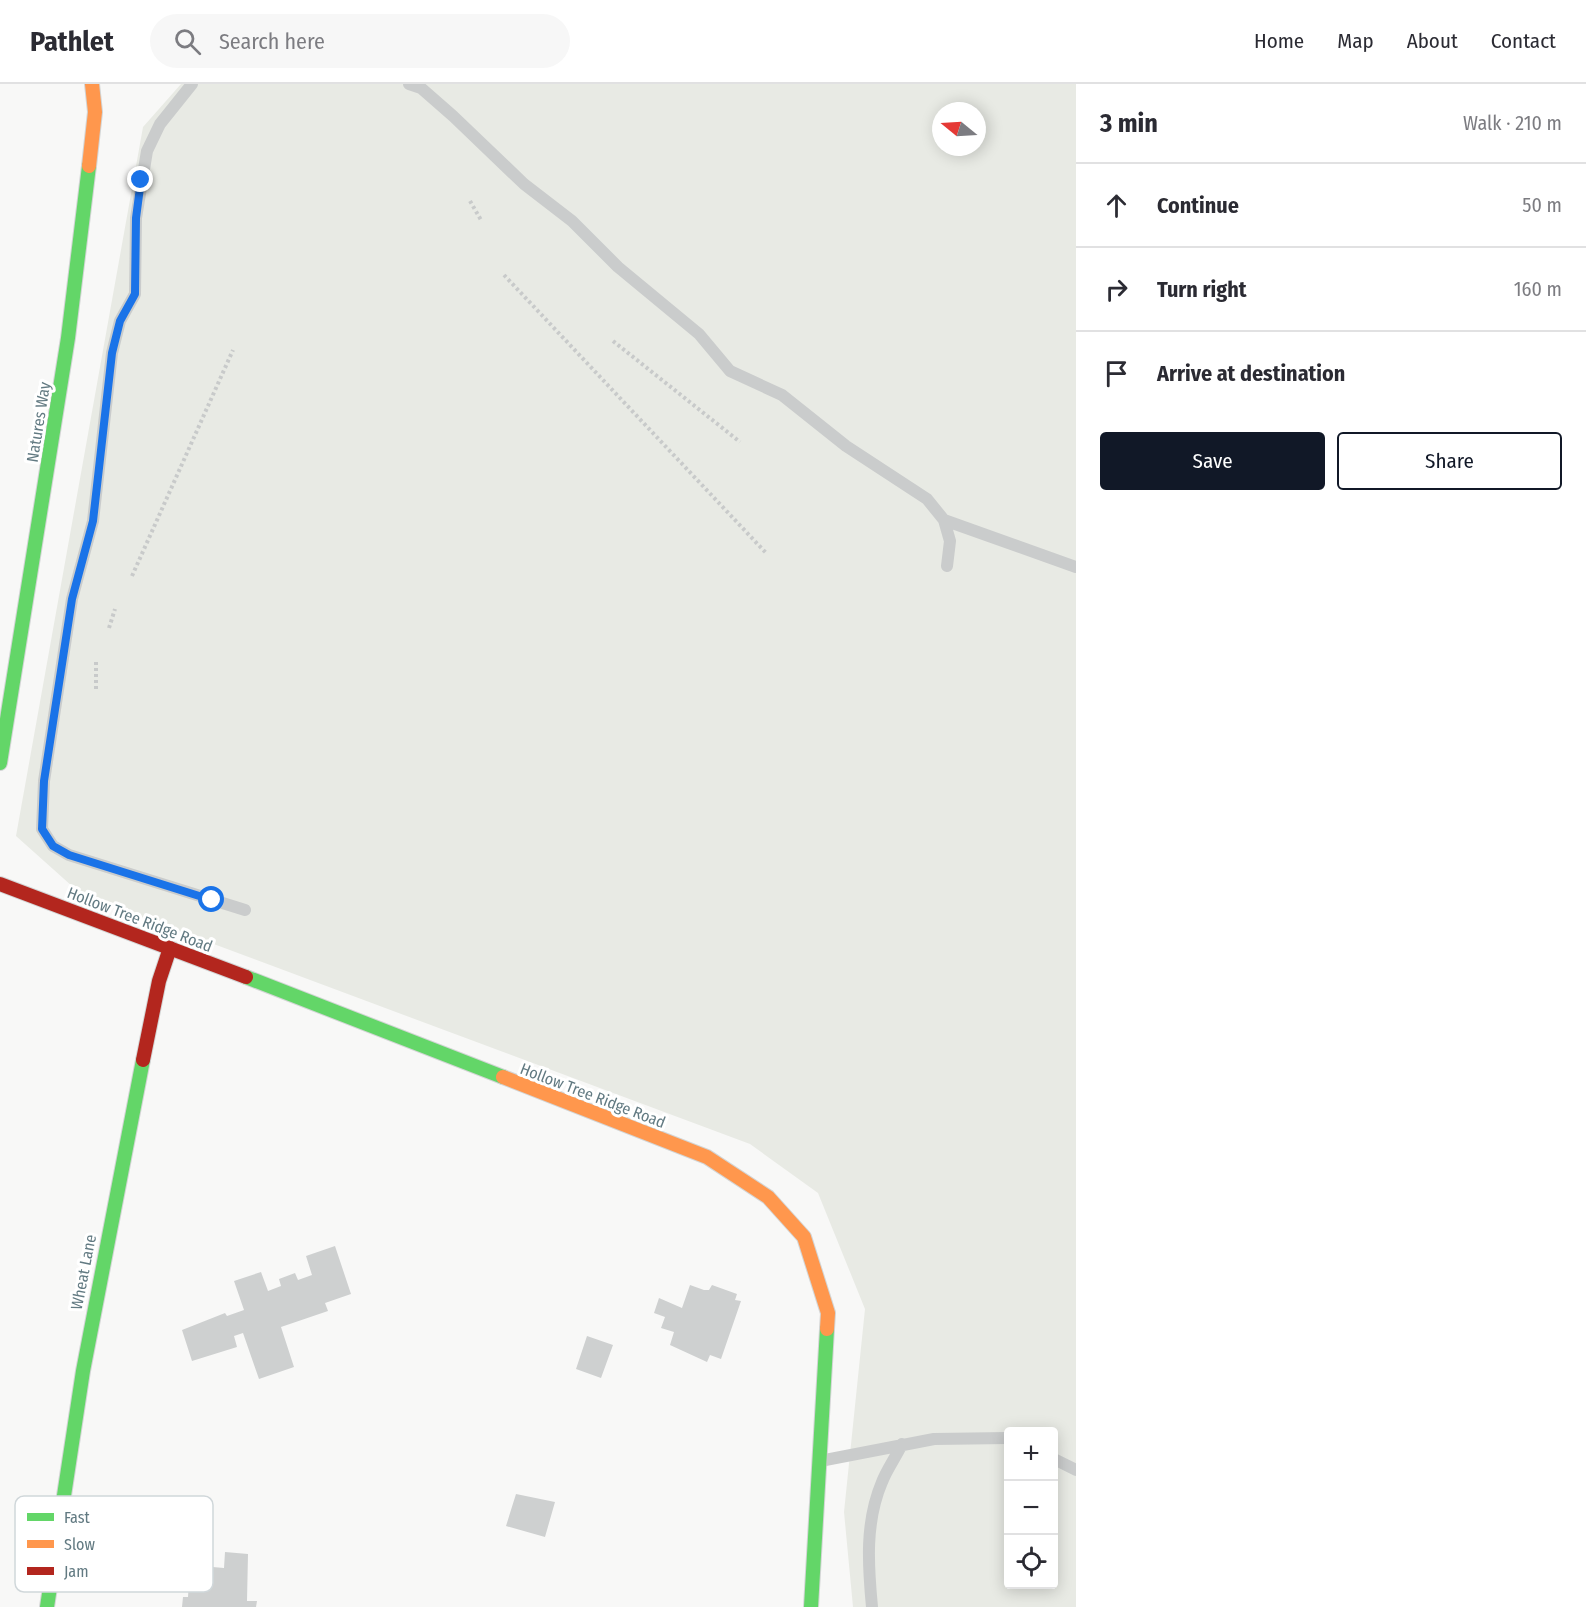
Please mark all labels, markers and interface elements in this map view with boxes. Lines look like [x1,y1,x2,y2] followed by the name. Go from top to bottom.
[150,14,570,68] search box
[30,25,114,58] text: Pathlet
[171,25,204,58] icon: search
[219,28,325,55] text: Search here
[1254,28,1304,54] text: Home
[1337,28,1374,54] text: Map
[1407,28,1458,54] text: About
[1491,28,1556,54] text: Contact
[932,102,986,156] north arrow
[1100,108,1158,139] text: 3 min
[1463,111,1562,135] text: Walk · 210 m
[127,166,153,192] route end
[1100,189,1133,222] icon: ahead
[1157,192,1239,219] text: Continue
[1522,193,1562,217] text: 50 m
[1100,273,1133,306] icon: right
[1157,276,1246,303] text: Turn right
[1514,277,1562,301] text: 160 m
[1100,357,1133,390] icon: arrive
[1157,360,1345,387] text: Arrive at destination
[23,380,54,464] street label: Natures Way
[1100,432,1325,490] button: Save
[1337,432,1562,490] button: Share
[64,883,215,956] street label: Hollow Tree Ridge Road
[198,886,224,912] route start
[517,1059,668,1132] street label: Hollow Tree Ridge Road
[67,1233,100,1311] street label: Wheat Lane
[1004,1427,1058,1589] map controls
[1004,1427,1058,1481] button: +
[1004,1481,1058,1535] button: −
[15,1496,213,1592] legend
[64,1508,91,1527] text: Fast
[64,1535,95,1554] text: Slow
[1004,1535,1058,1589] button: locate
[64,1562,89,1581] text: Jam

